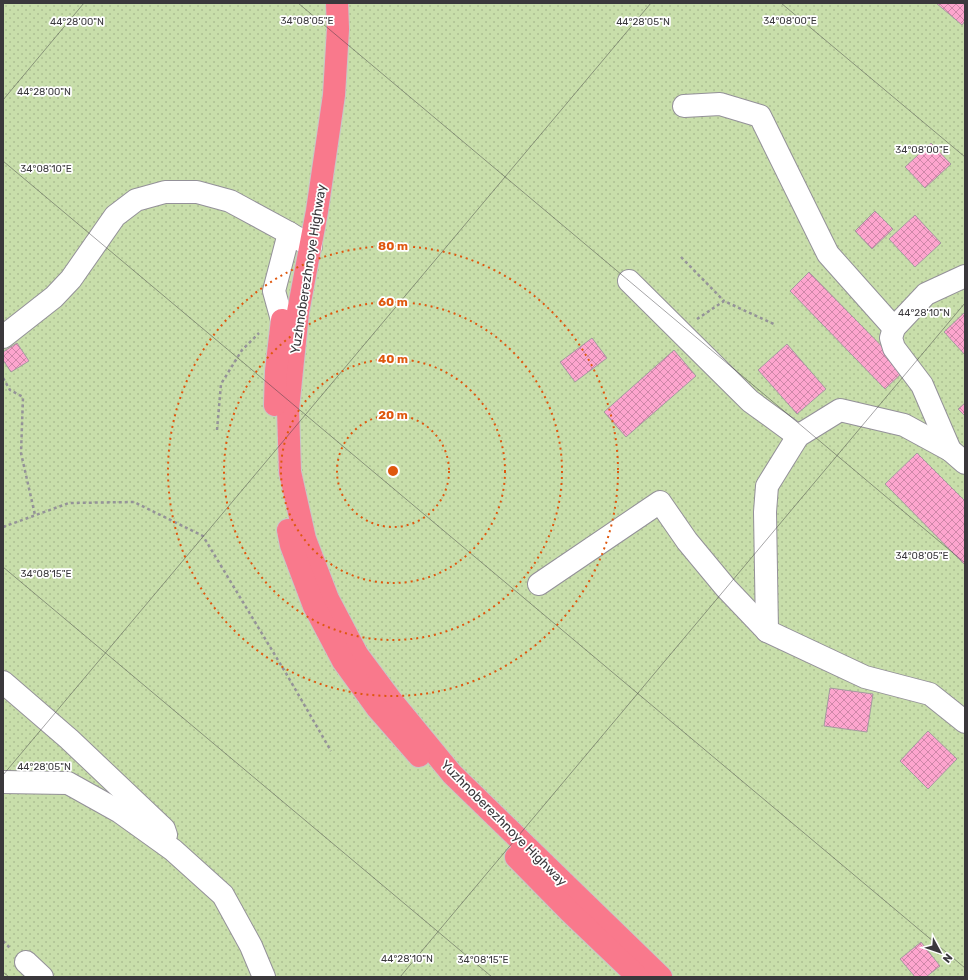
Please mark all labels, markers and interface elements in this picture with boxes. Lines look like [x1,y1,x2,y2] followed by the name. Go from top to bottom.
[280,15,334,27] text: 34°08'05"E
[763,15,817,27] text: 34°08'00"E
[50,16,104,28] text: 44°28'00"N
[616,16,670,28] text: 44°28'05"N
[17,86,71,98] text: 44°28'00"N
[895,144,949,156] text: 34°08'00"E
[20,163,72,175] text: 34°08'10"E
[287,183,330,355] street label: Yuzhnoberezhnoye Highway
[378,239,408,253] text: 80 m
[378,295,408,309] text: 60 m
[898,307,950,319] text: 44°28'10"N
[378,352,408,366] text: 40 m
[378,408,408,422] text: 20 m
[386,464,400,478] centre of rings
[895,550,949,562] text: 34°08'05"E
[20,568,72,580] text: 34°08'15"E
[437,757,570,890] street label: Yuzhnoberezhnoye Highway
[17,761,71,773] text: 44°28'05"N
[920,932,960,972] north arrow
[940,951,955,965] text: N
[381,953,433,965] text: 44°28'10"N
[457,954,509,966] text: 34°08'15"E

